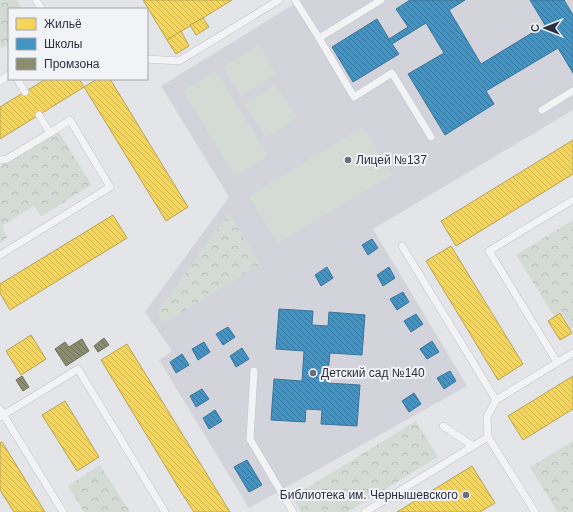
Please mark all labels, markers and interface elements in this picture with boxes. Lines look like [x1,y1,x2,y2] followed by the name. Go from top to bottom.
[8,8,148,80] legend
[525,8,565,48] north arrow
[44,17,82,31] text: Жильё
[529,24,541,32] text: С
[44,37,82,51] text: Школы
[44,57,100,71] text: Промзона
[356,153,427,167] place label: Лицей №137
[343,155,353,165] marker: Лицей №137
[321,366,425,380] place label: Детский сад №140
[308,368,318,378] marker: Детский сад №140
[280,488,458,502] place label: Библиотека им. Чернышевского
[461,490,471,500] marker: Библиотека им. Чернышевского

